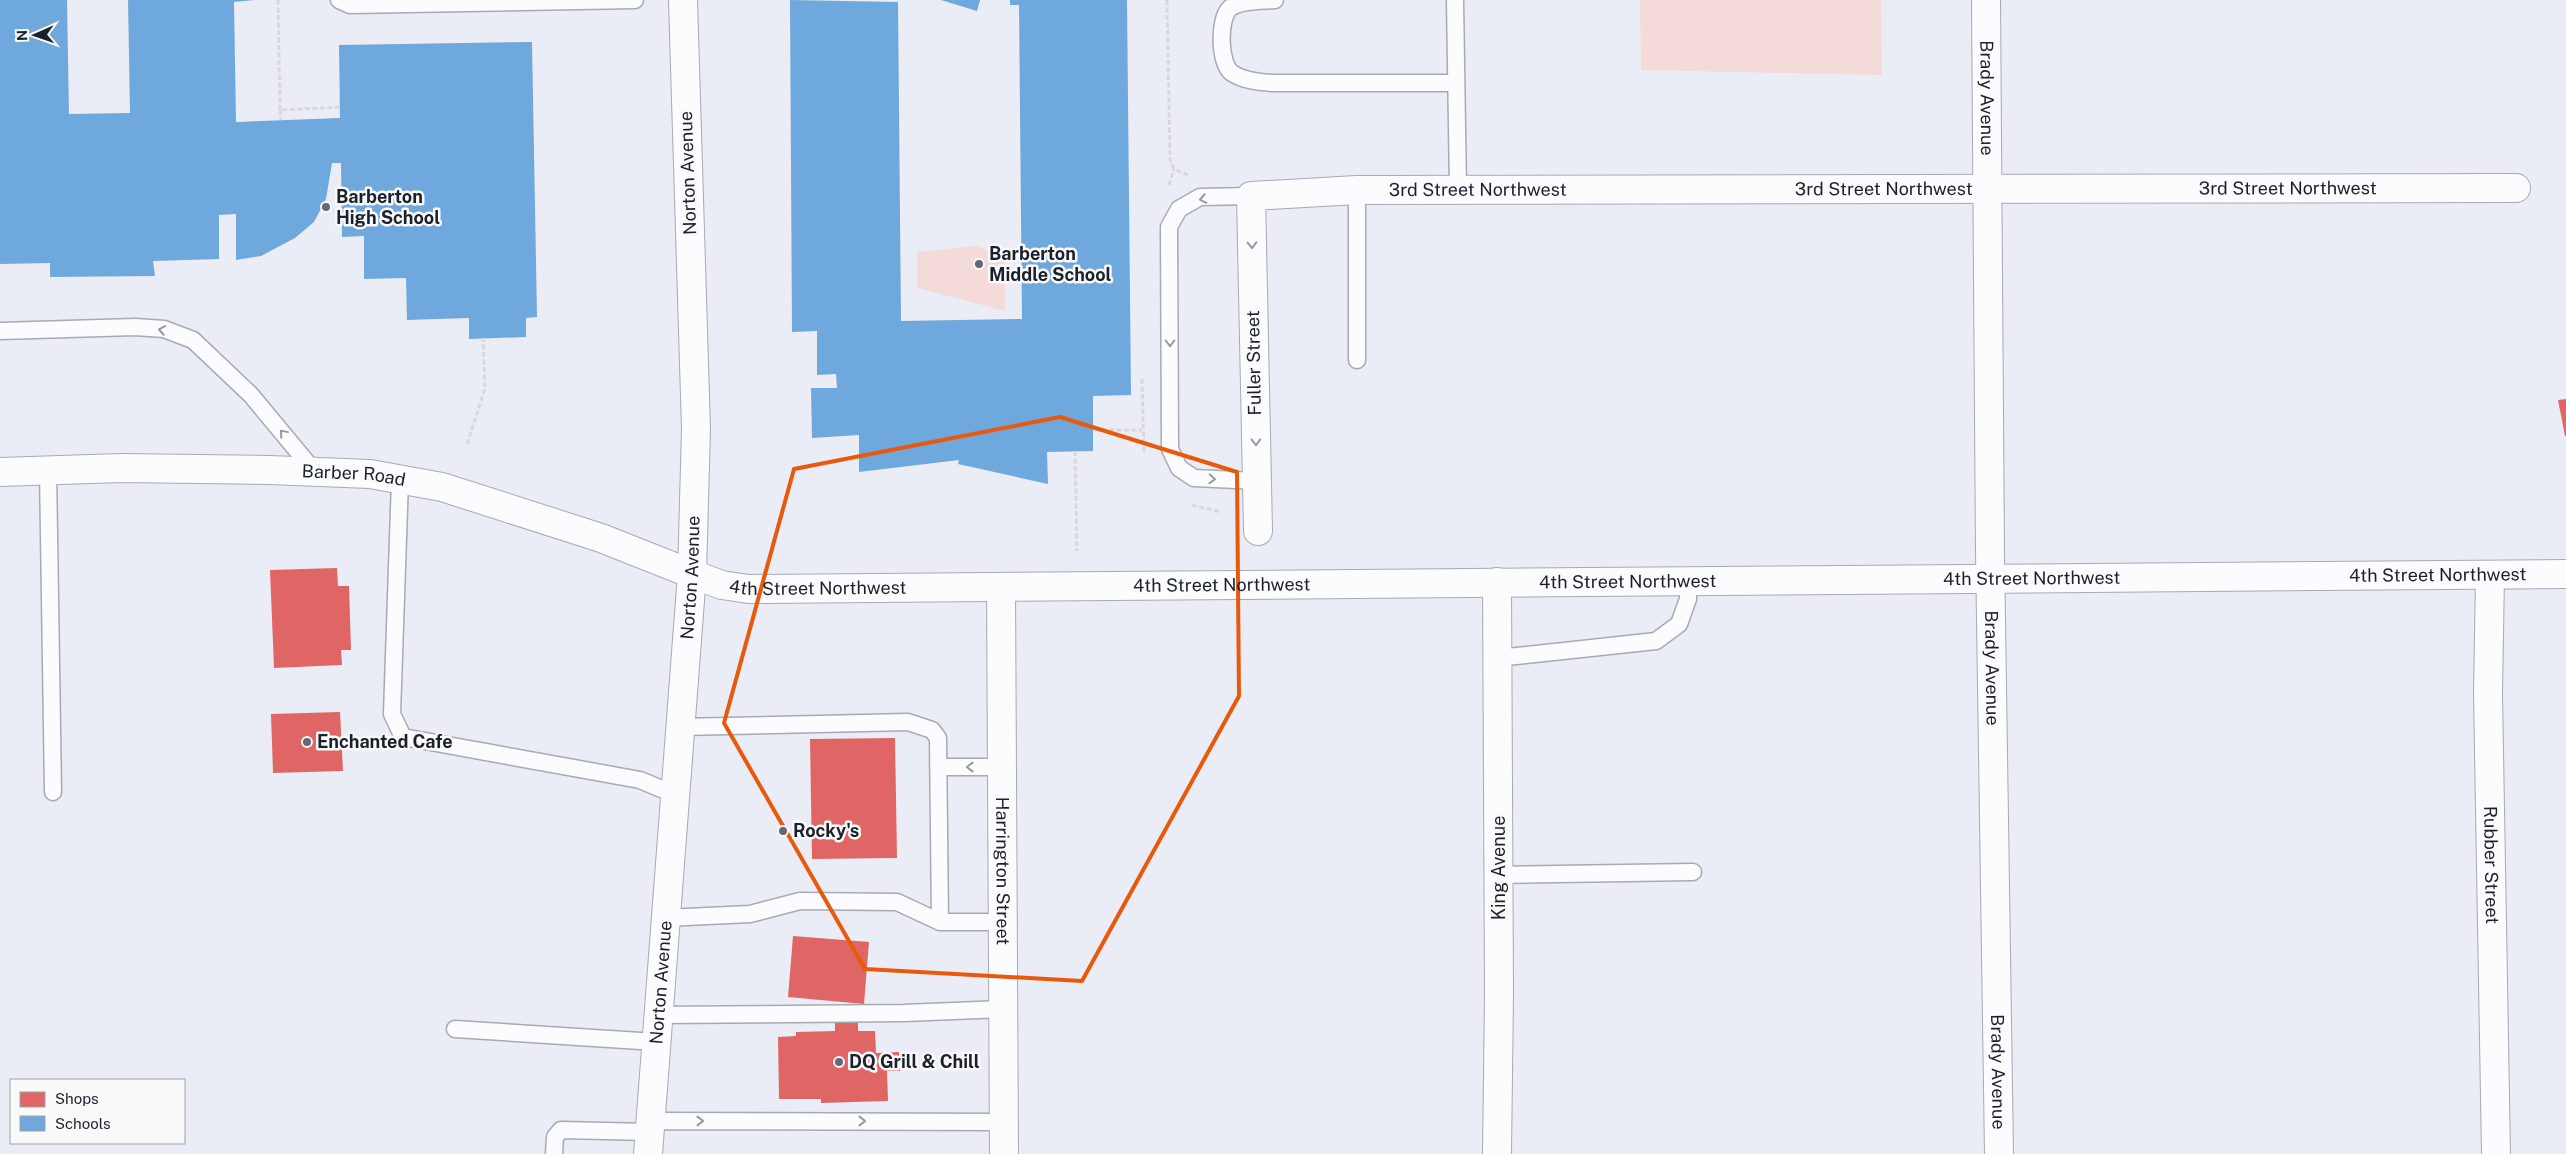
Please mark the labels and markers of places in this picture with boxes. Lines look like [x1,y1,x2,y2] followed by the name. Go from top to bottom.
[336,186,440,228] place label: Barberton High School
[320,201,332,213] marker: Barberton High School
[989,243,1112,285] place label: Barberton Middle School
[973,258,985,270] marker: Barberton Middle School
[317,731,453,752] place label: Enchanted Cafe
[301,736,313,748] marker: Enchanted Cafe
[793,820,859,841] place label: Rocky's
[777,825,789,837] marker: Rocky's
[849,1051,980,1072] place label: DQ Grill & Chill
[833,1056,845,1068] marker: DQ Grill & Chill

